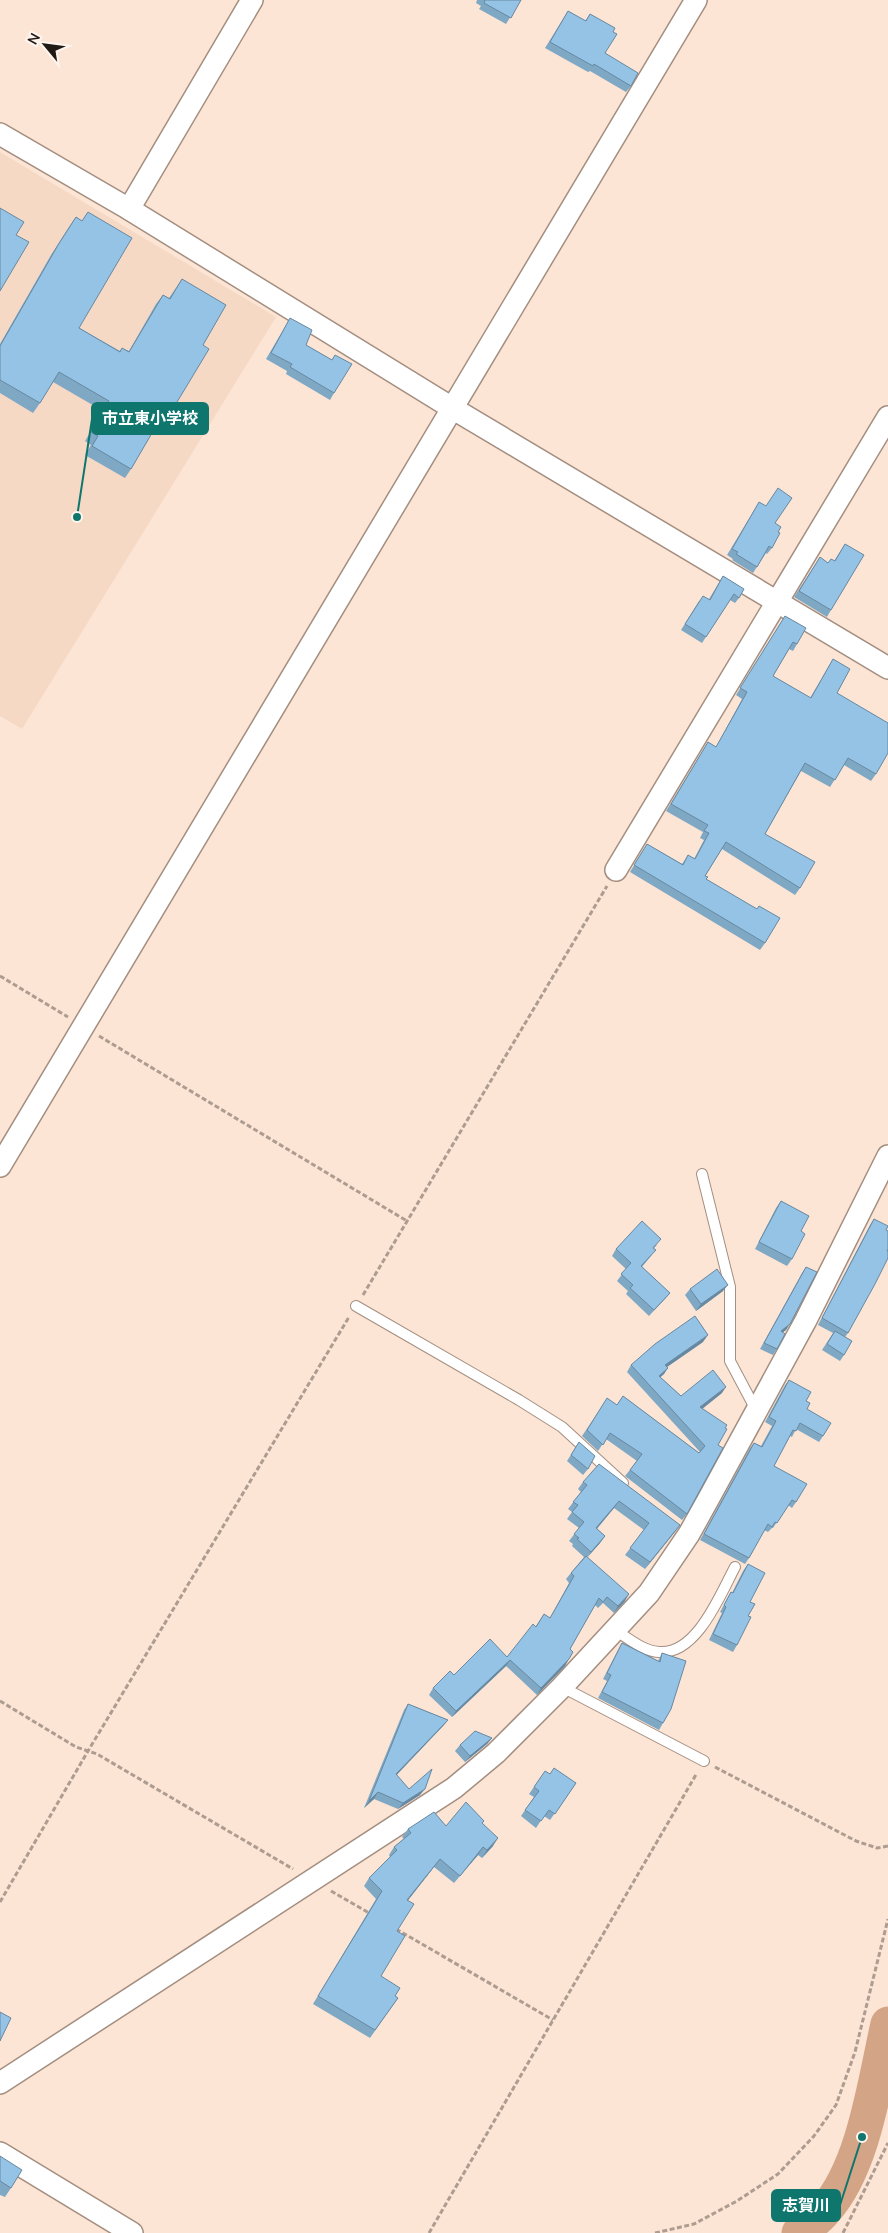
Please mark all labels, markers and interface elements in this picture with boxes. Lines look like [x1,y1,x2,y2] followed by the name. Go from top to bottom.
[20,20,70,70] north arrow
[23,30,45,48] text: N
[92,403,208,434] callout: 市立東小学校
[102,408,198,430] text: 市立東小学校
[772,2190,840,2221] callout: 志賀川
[782,2195,830,2217] text: 志賀川

